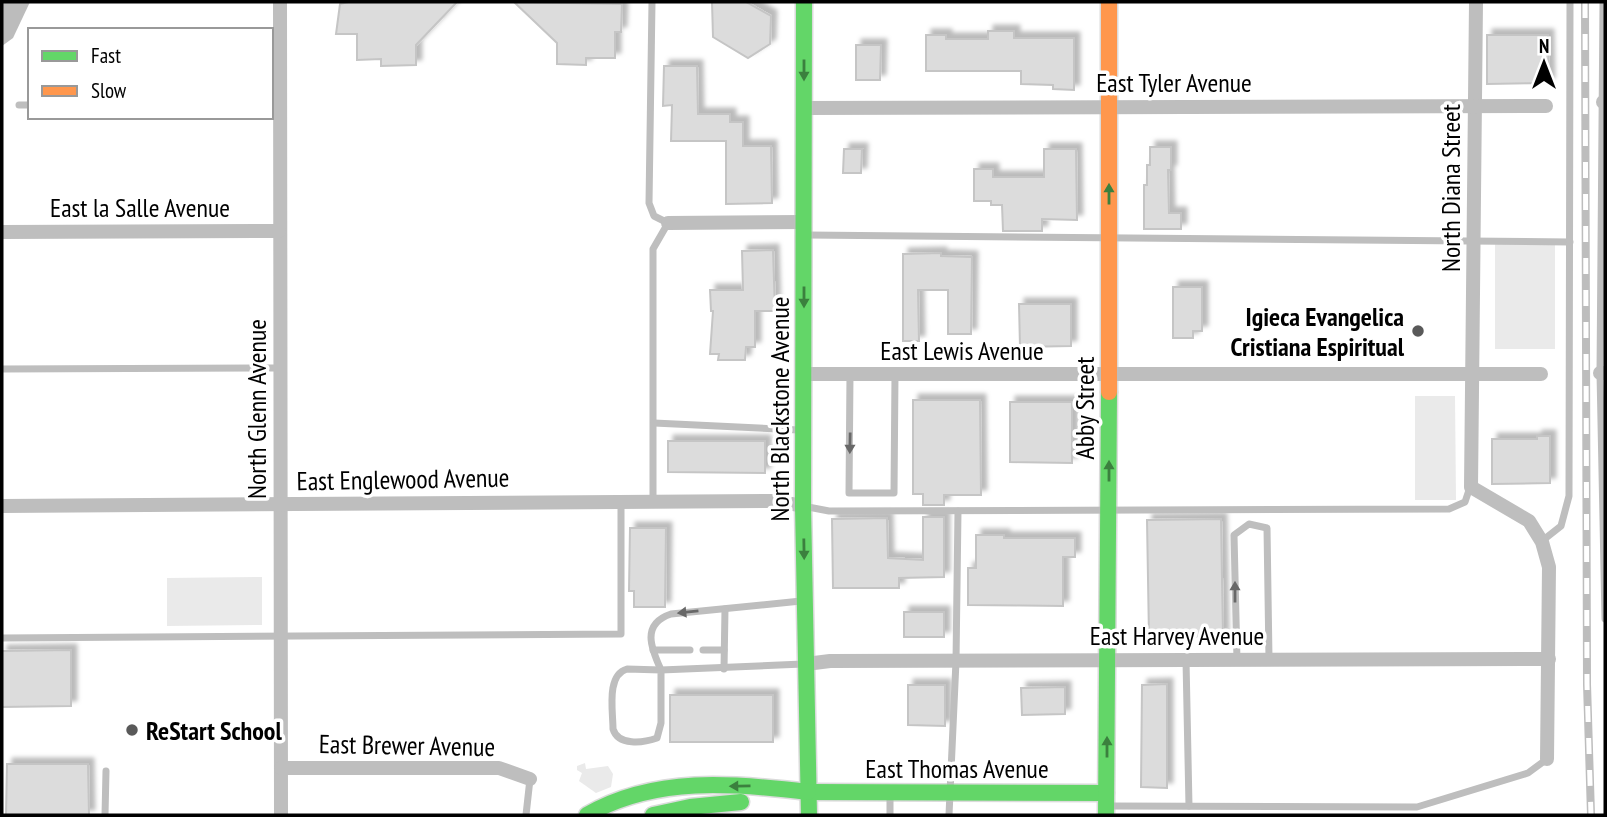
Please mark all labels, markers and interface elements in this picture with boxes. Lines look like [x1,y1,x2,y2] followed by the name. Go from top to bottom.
[28,28,273,119] legend
[1509,28,1579,98] north arrow
[1539,34,1549,58] text: N
[91,42,121,69] text: Fast
[798,59,810,81] one-way arrow
[1096,66,1252,99] street label: East Tyler Avenue
[91,77,127,104] text: Slow
[1434,104,1467,272] street label: North Diana Street
[1103,183,1115,205] one-way arrow
[50,191,230,224] street label: East la Salle Avenue
[798,287,810,309] one-way arrow
[763,297,796,521] street label: North Blackstone Avenue
[1230,300,1405,363] place label: Igieca Evangelica Cristiana Espiritual
[240,319,273,499] street label: North Glenn Avenue
[1410,323,1426,339] marker: Igieca Evangelica Cristiana Espiritual
[880,334,1044,367] street label: East Lewis Avenue
[1068,357,1101,459] street label: Abby Street
[844,432,855,454] one-way arrow
[1103,459,1115,481] one-way arrow
[296,461,510,497] street label: East Englewood Avenue
[798,539,810,561] one-way arrow
[1229,580,1241,602] one-way arrow
[677,607,699,618] one-way arrow
[1090,619,1264,652] street label: East Harvey Avenue
[146,714,282,747] place label: ReStart School
[124,722,140,738] marker: ReStart School
[319,727,495,763] street label: East Brewer Avenue
[1101,736,1112,758] one-way arrow
[865,752,1049,785] street label: East Thomas Avenue
[729,780,751,792] one-way arrow

